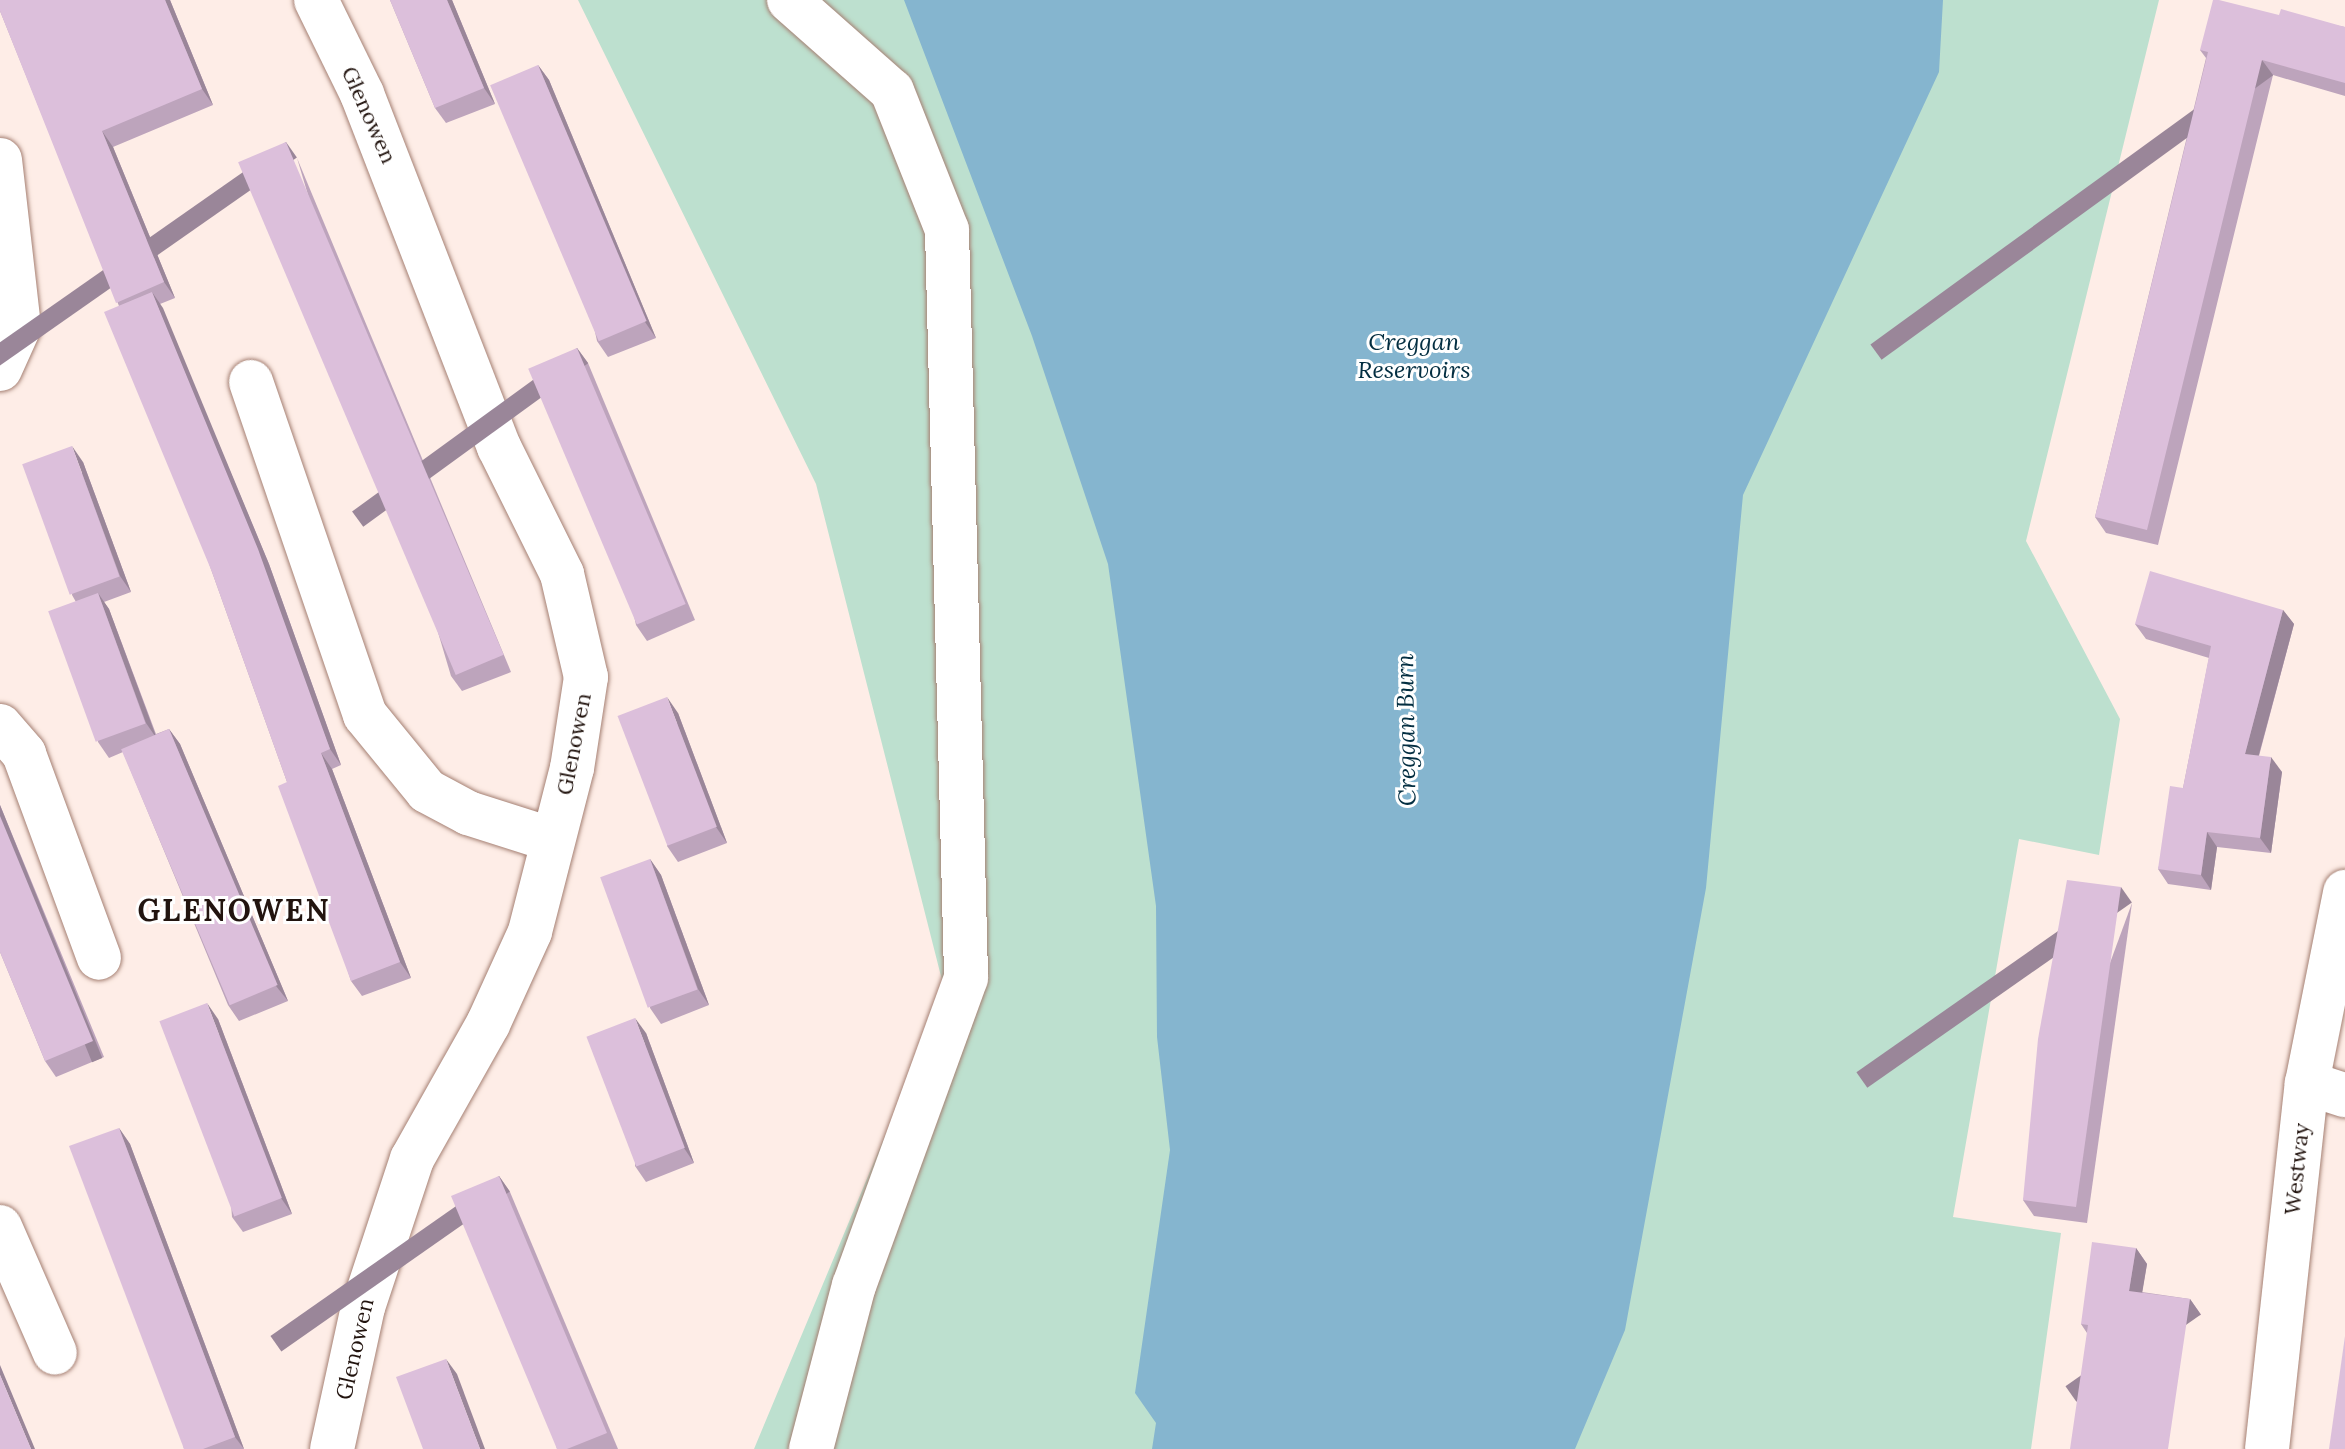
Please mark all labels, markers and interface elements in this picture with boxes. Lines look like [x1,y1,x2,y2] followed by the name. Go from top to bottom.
[336,62,402,168] street label: Glenowen
[1358,328,1470,384] water label: Creggan Reservoirs
[1390,654,1422,806] water label: Creggan Burn
[551,691,597,797] street label: Glenowen
[137,892,331,928] district label: GLENOWEN
[2279,1122,2315,1216] street label: Westway
[331,1296,379,1402] street label: Glenowen

